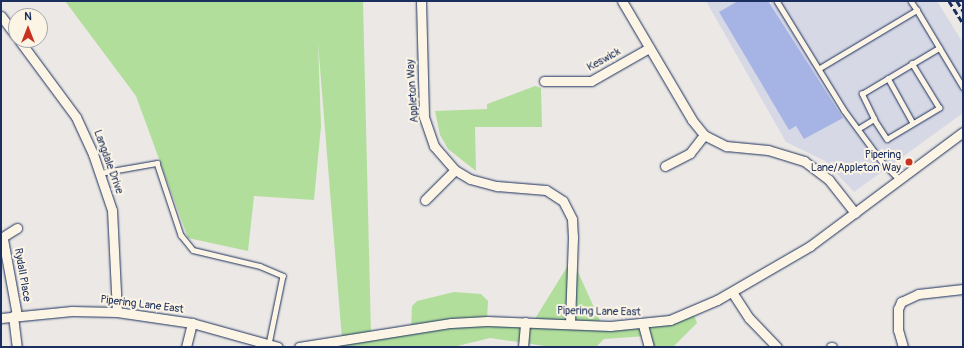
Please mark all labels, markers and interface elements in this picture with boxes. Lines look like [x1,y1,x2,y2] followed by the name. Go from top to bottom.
[8,8,48,48] north arrow
[24,10,32,23] text: N
[585,45,623,75] street label: Keswick
[404,59,422,123] street label: Appleton Way
[90,128,126,196] street label: Langdale Drive
[811,149,901,175] place label: Pipering Lane/Appleton Way
[904,157,914,167] marker: Pipering Lane/Appleton Way
[11,247,33,303] street label: Rydall Place
[100,293,184,317] street label: Pipering Lane East
[557,305,641,319] street label: Pipering Lane East

